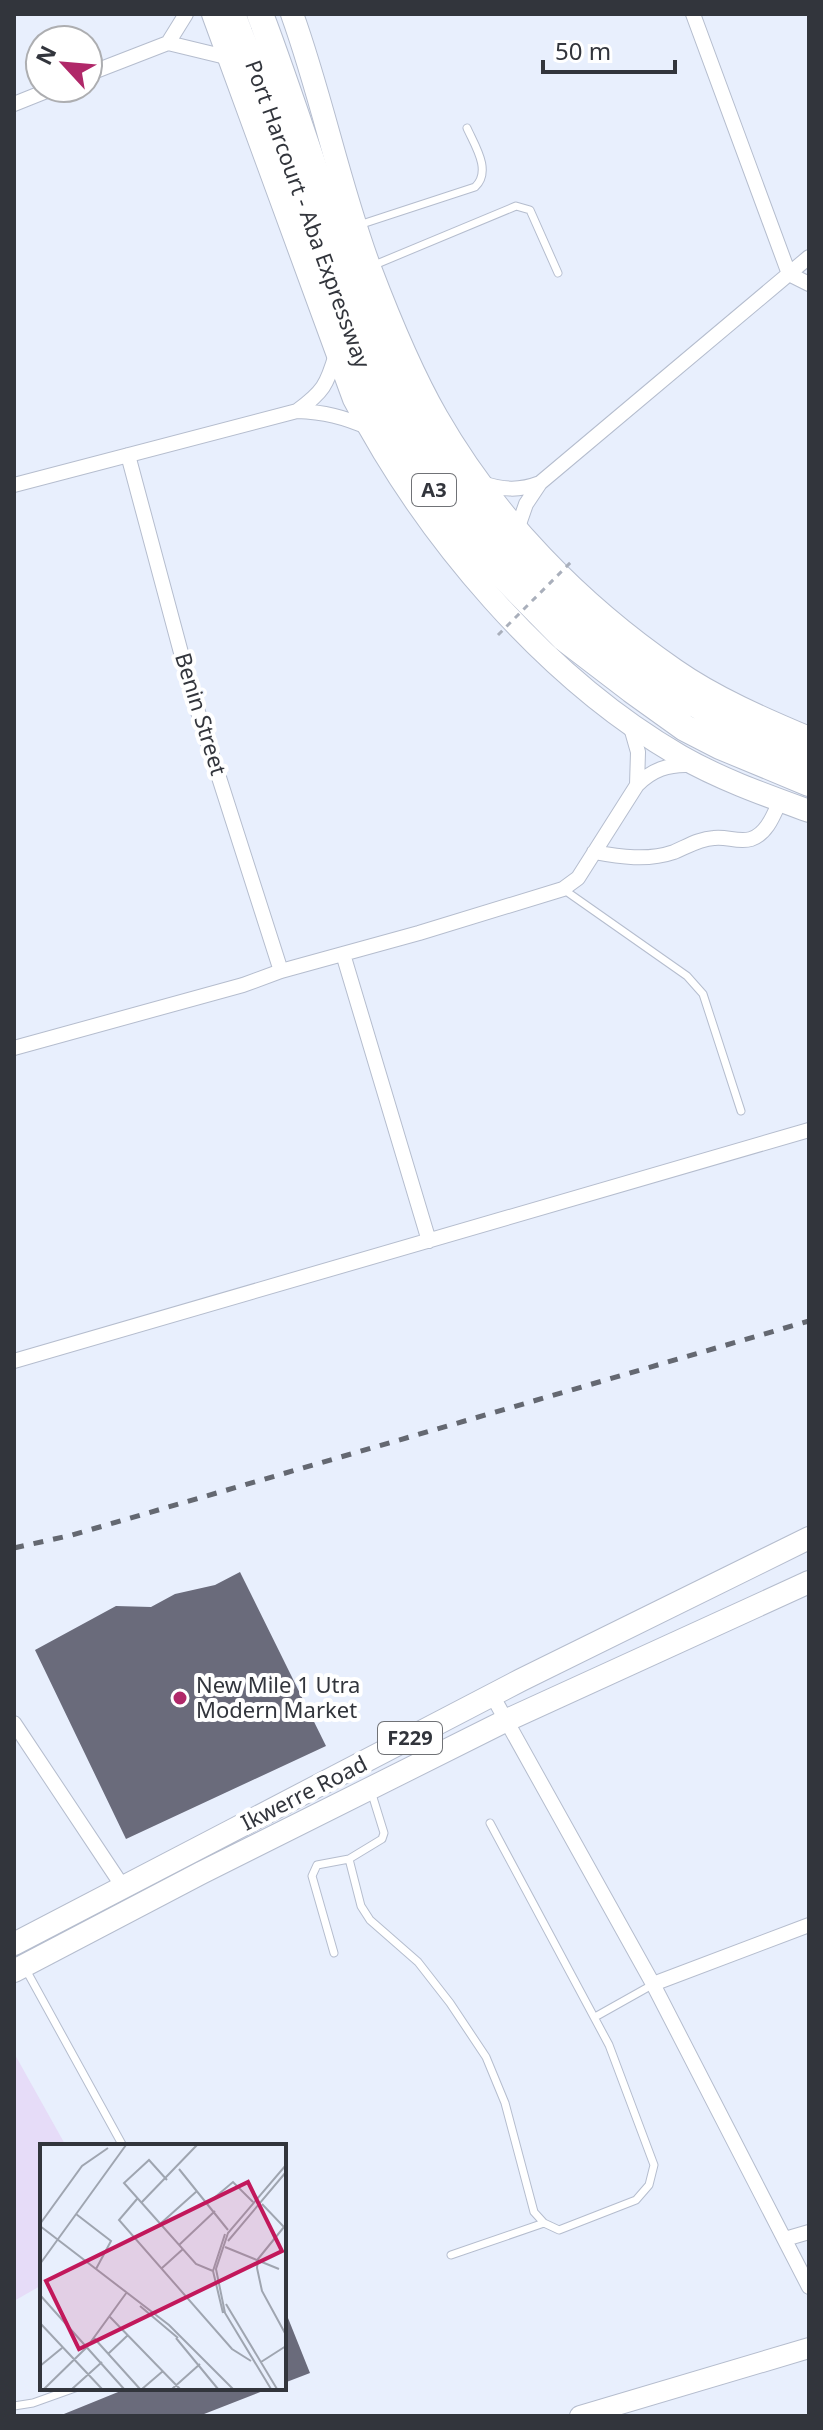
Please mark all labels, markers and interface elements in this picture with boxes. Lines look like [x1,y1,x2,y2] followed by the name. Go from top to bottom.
[24,24,104,104] north arrow
[543,24,675,74] scale bar
[555,34,611,67] text: 50 m
[28,40,63,69] text: N
[239,55,379,373] street label: Port Harcourt - Aba Expressway
[412,474,456,506] road number: A3
[169,649,235,779] street label: Benin Street
[196,1669,360,1724] place label: New Mile 1 Utra Modern Market
[171,1689,189,1707] marker: New Mile 1 Utra Modern Market
[378,1722,442,1754] road number: F229
[235,1748,372,1837] street label: Ikwerre Road
[40,2144,286,2390] inset map

